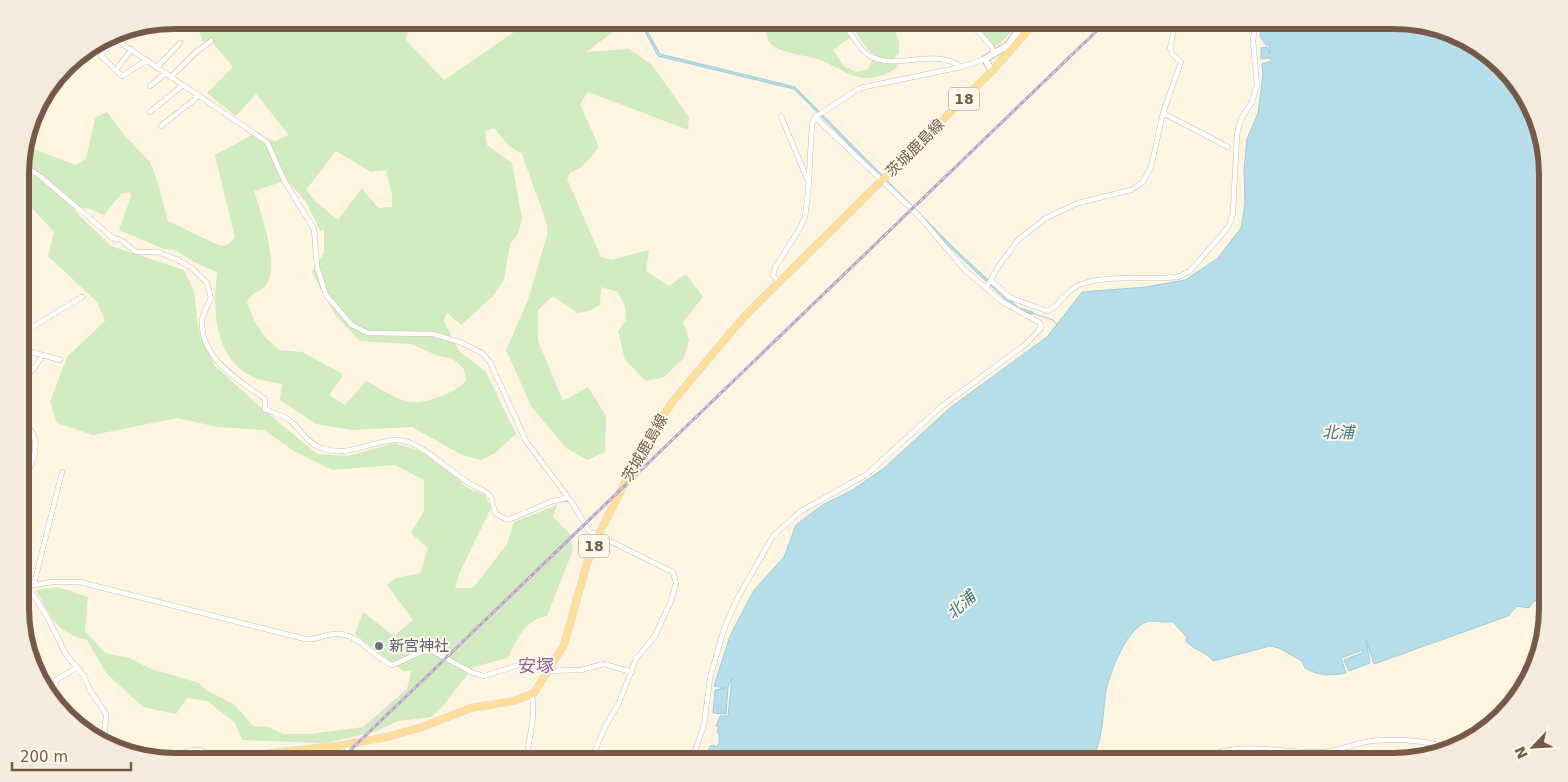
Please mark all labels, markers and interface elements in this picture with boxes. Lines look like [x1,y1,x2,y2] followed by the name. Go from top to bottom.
[949,88,979,110] road number: 18
[882,115,948,181] street label: 茨城鹿島線
[618,411,672,485] street label: 茨城鹿島線
[1322,423,1357,442] water label: 北浦
[579,534,609,558] road number: 18
[943,585,981,623] water label: 北浦
[389,637,449,655] place label: 新宮神社
[373,640,385,652] marker: 新宮神社
[518,655,554,676] district label: 安塚
[1508,722,1558,772] north arrow
[12,740,131,772] scale bar
[1511,744,1531,761] text: N
[20,748,68,766] text: 200 m

